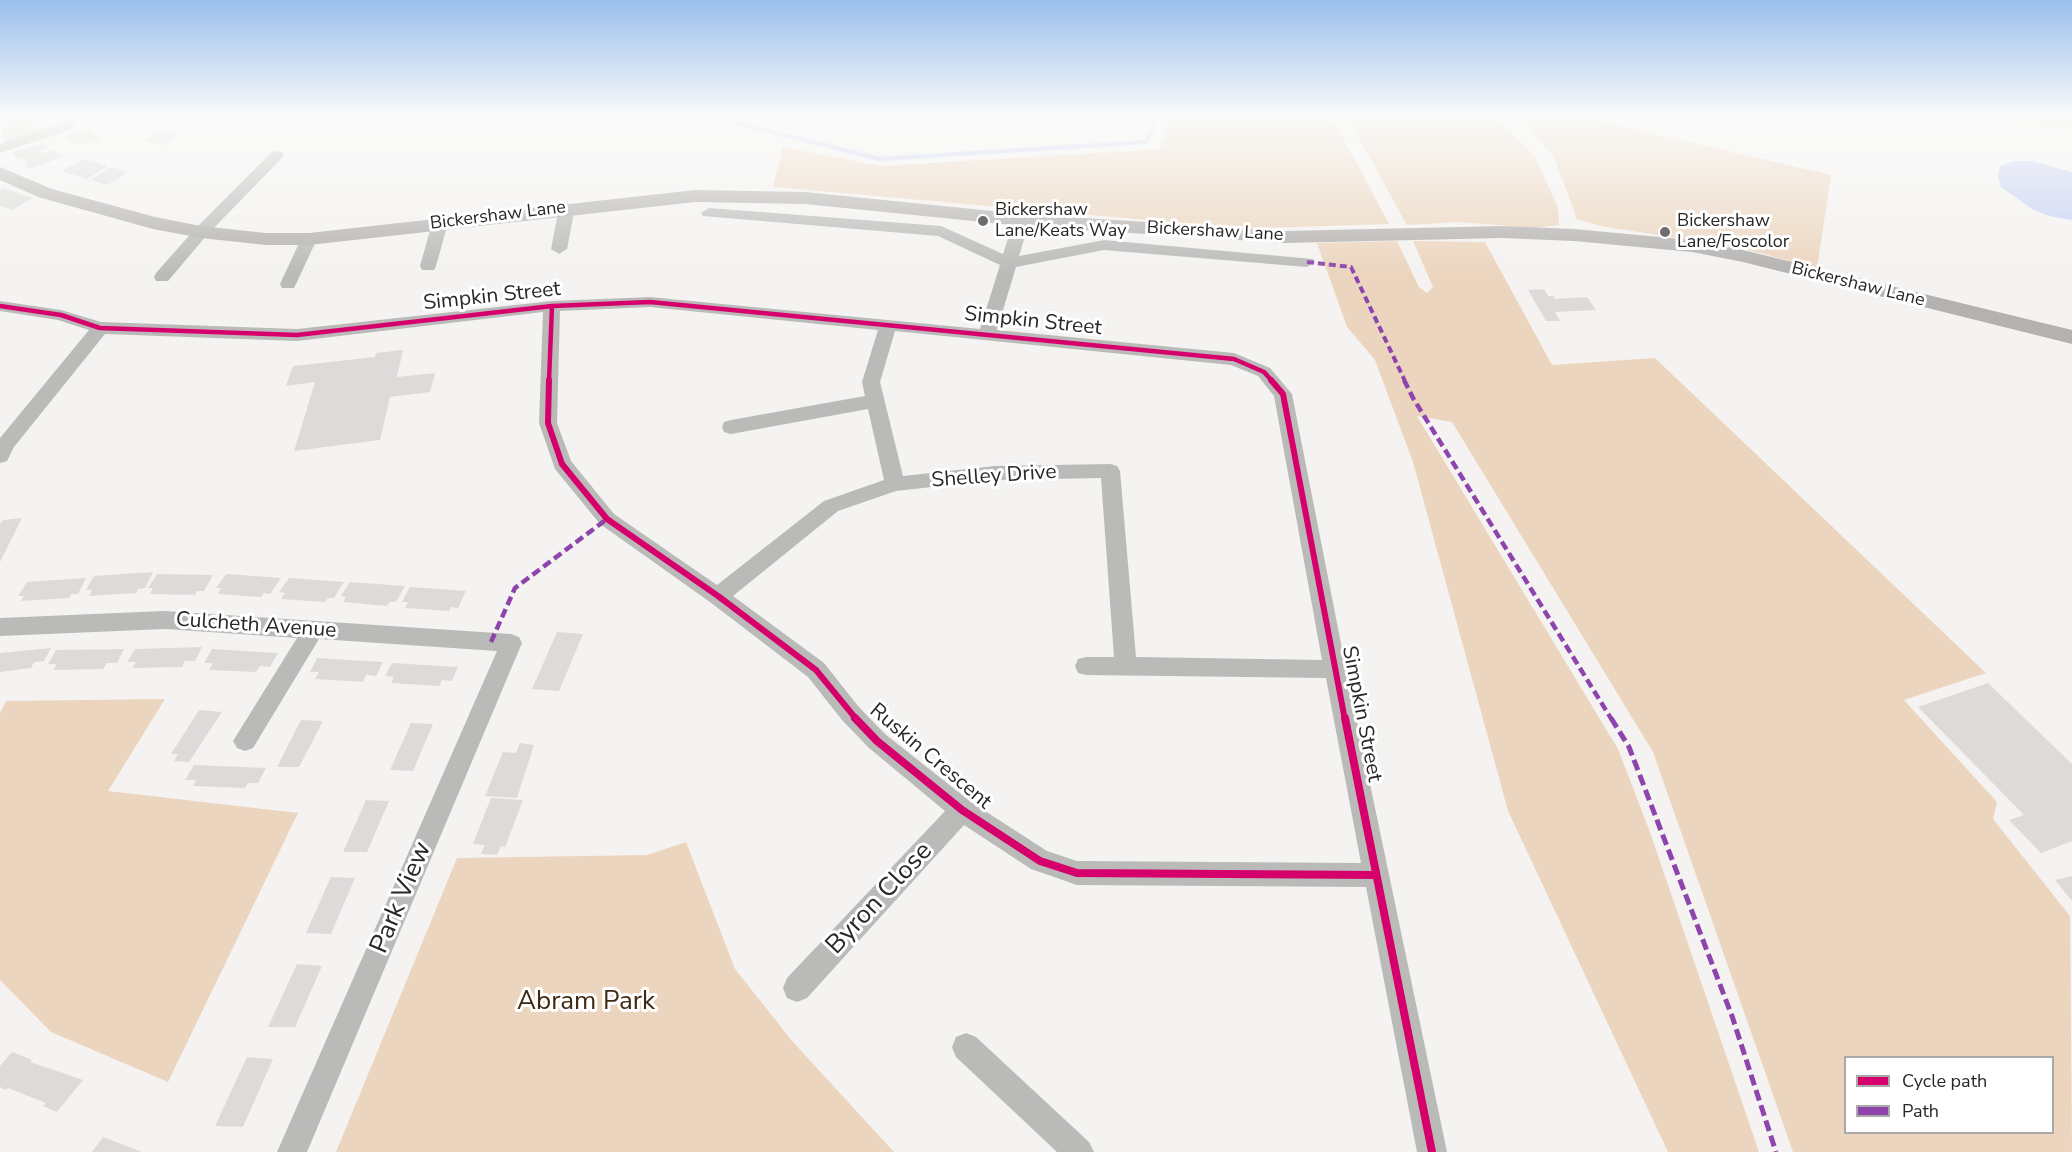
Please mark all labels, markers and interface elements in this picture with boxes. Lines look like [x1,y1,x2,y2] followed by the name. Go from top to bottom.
[429,197,567,235] street label: Bickershaw Lane
[995,200,1126,242] place label: Bickershaw Lane/Keats Way
[1677,211,1789,254] place label: Bickershaw Lane/Foscolor
[976,214,990,228] marker: Bickershaw Lane/Keats Way
[1146,218,1284,246] street label: Bickershaw Lane
[1658,225,1672,239] marker: Bickershaw Lane/Foscolor
[1789,258,1927,312] street label: Bickershaw Lane
[422,277,562,317] street label: Simpkin Street
[963,302,1103,342] street label: Simpkin Street
[931,460,1057,494] street label: Shelley Drive
[175,608,337,644] street label: Culcheth Avenue
[1335,644,1387,784] street label: Simpkin Street
[864,699,996,815] street label: Ruskin Crescent
[820,836,940,962] street label: Byron Close
[365,838,439,958] street label: Park View
[517,987,655,1019] park label: Abram Park
[1844,1056,2054,1134] legend
[1902,1069,1987,1093] text: Cycle path
[1902,1099,1939,1123] text: Path

